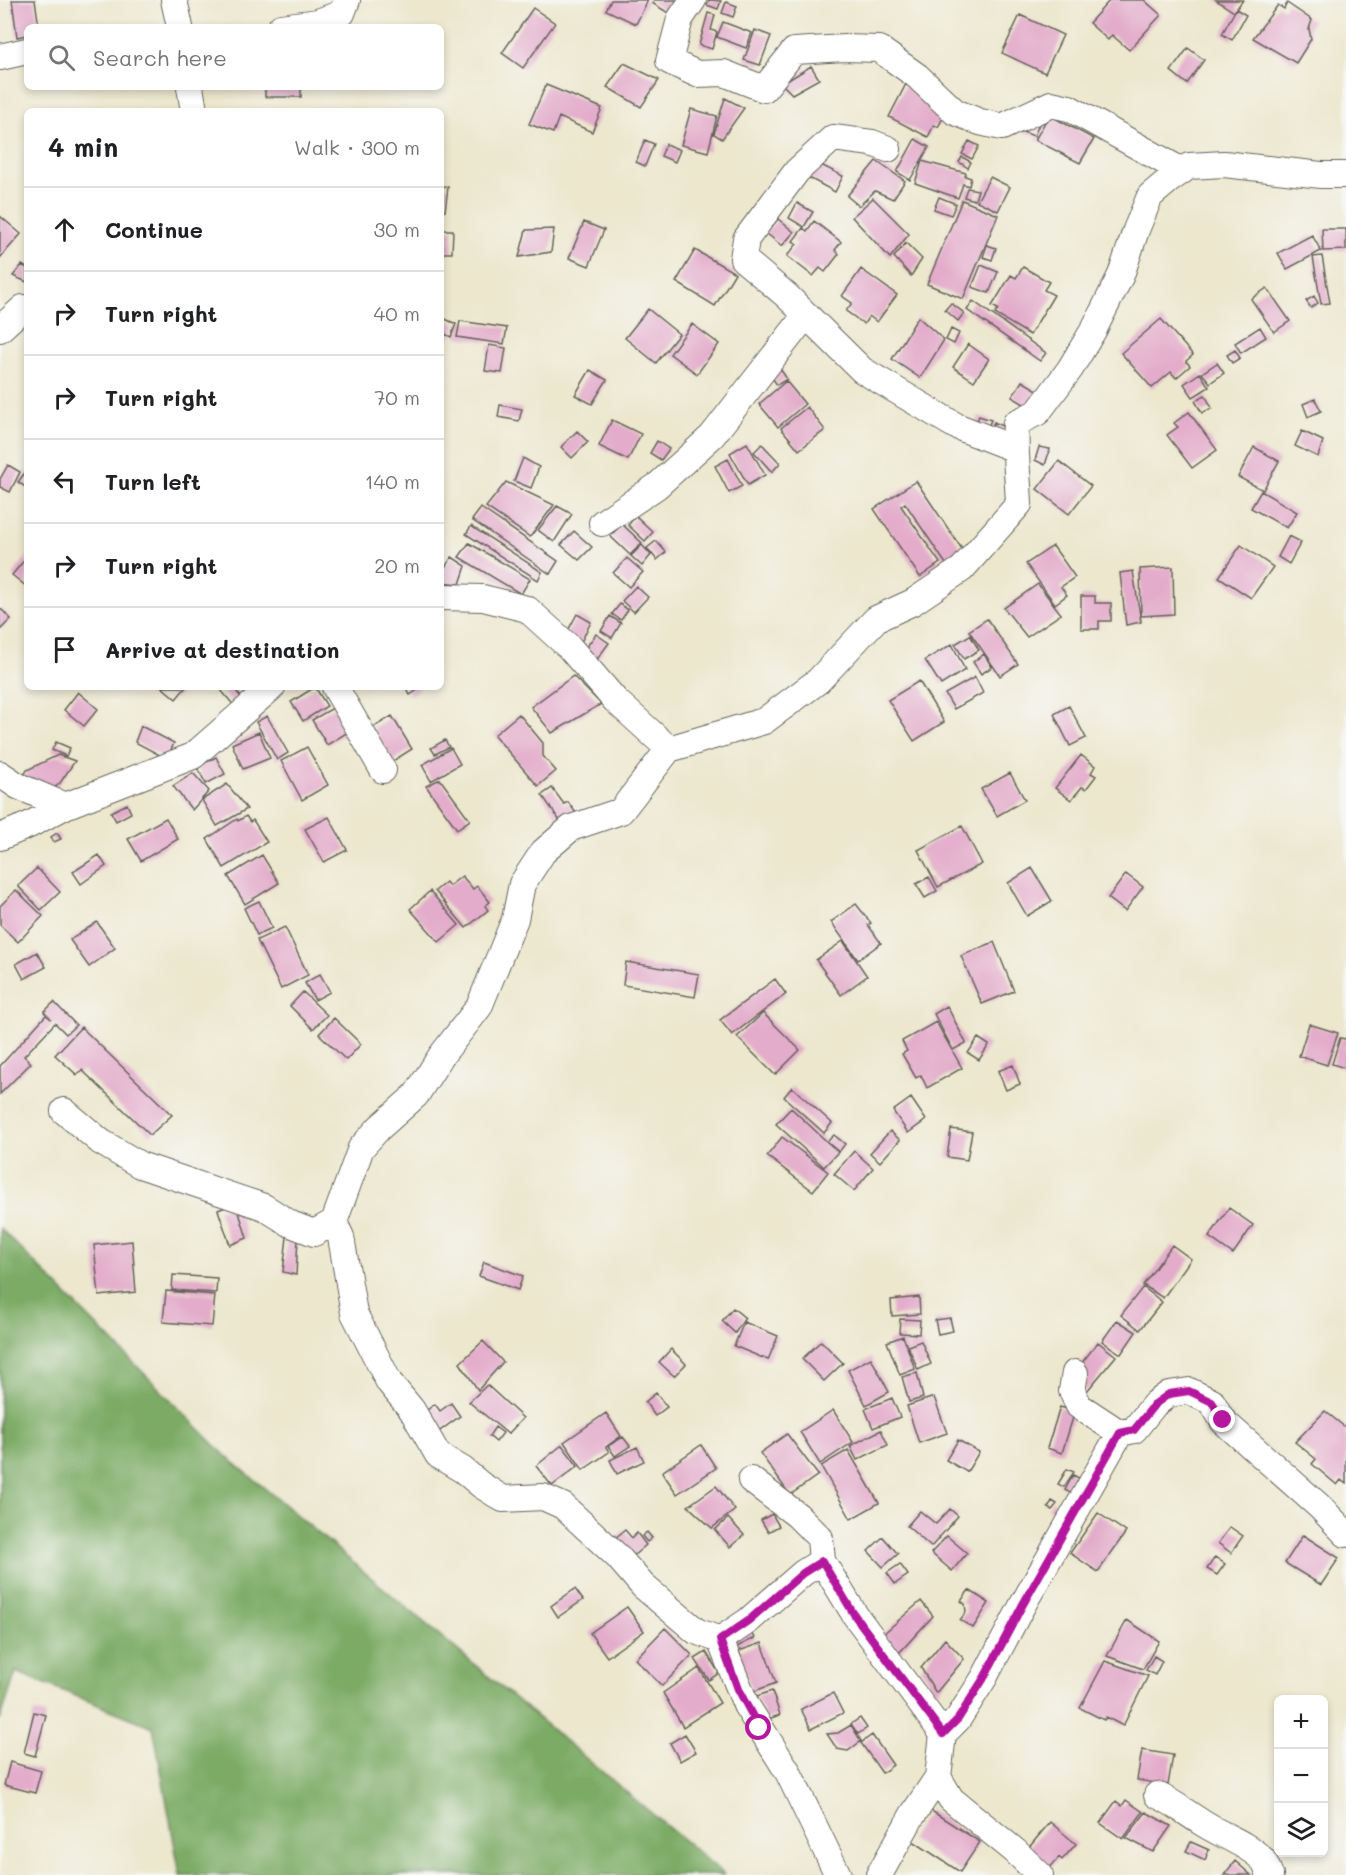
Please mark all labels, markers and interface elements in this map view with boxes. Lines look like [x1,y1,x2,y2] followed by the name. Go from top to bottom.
[24,24,444,90] search box
[45,41,78,74] icon: search
[93,43,227,72] text: Search here
[48,130,118,164] text: 4 min
[294,134,420,160] text: Walk · 300 m
[48,213,81,246] icon: ahead
[105,215,203,244] text: Continue
[374,216,420,242] text: 30 m
[48,297,81,330] icon: right
[105,299,217,328] text: Turn right
[374,300,420,326] text: 40 m
[48,381,81,414] icon: right
[105,383,217,412] text: Turn right
[374,384,420,410] text: 70 m
[48,465,81,498] icon: left
[105,467,201,496] text: Turn left
[365,468,420,494] text: 140 m
[48,549,81,582] icon: right
[105,551,217,580] text: Turn right
[374,552,420,578] text: 20 m
[48,633,81,666] icon: arrive
[105,635,340,664] text: Arrive at destination
[1209,1406,1235,1432] route end
[1274,1695,1328,1857] map controls
[1274,1695,1328,1749] button: +
[745,1714,771,1740] route start
[1274,1749,1328,1803] button: −
[1274,1803,1328,1857] button: layers

